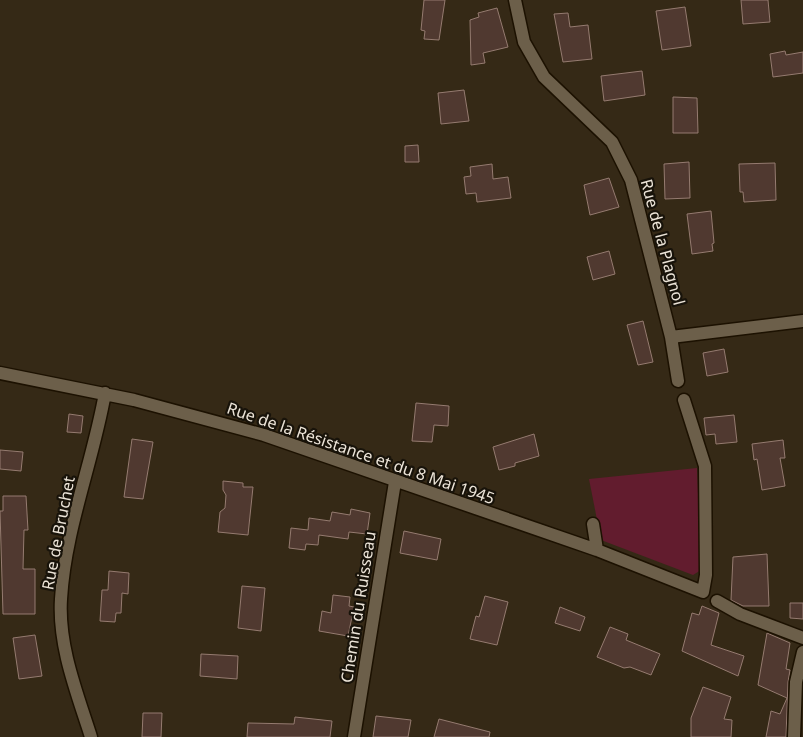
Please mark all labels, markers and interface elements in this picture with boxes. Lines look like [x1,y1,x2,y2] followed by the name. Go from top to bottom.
[636,177,690,307] street label: Rue de la Plagnol
[224,397,498,509] street label: Rue de la Résistance et du 8 Mai 1945
[36,474,80,592] street label: Rue de Bruchet
[335,530,381,684] street label: Chemin du Ruisseau

